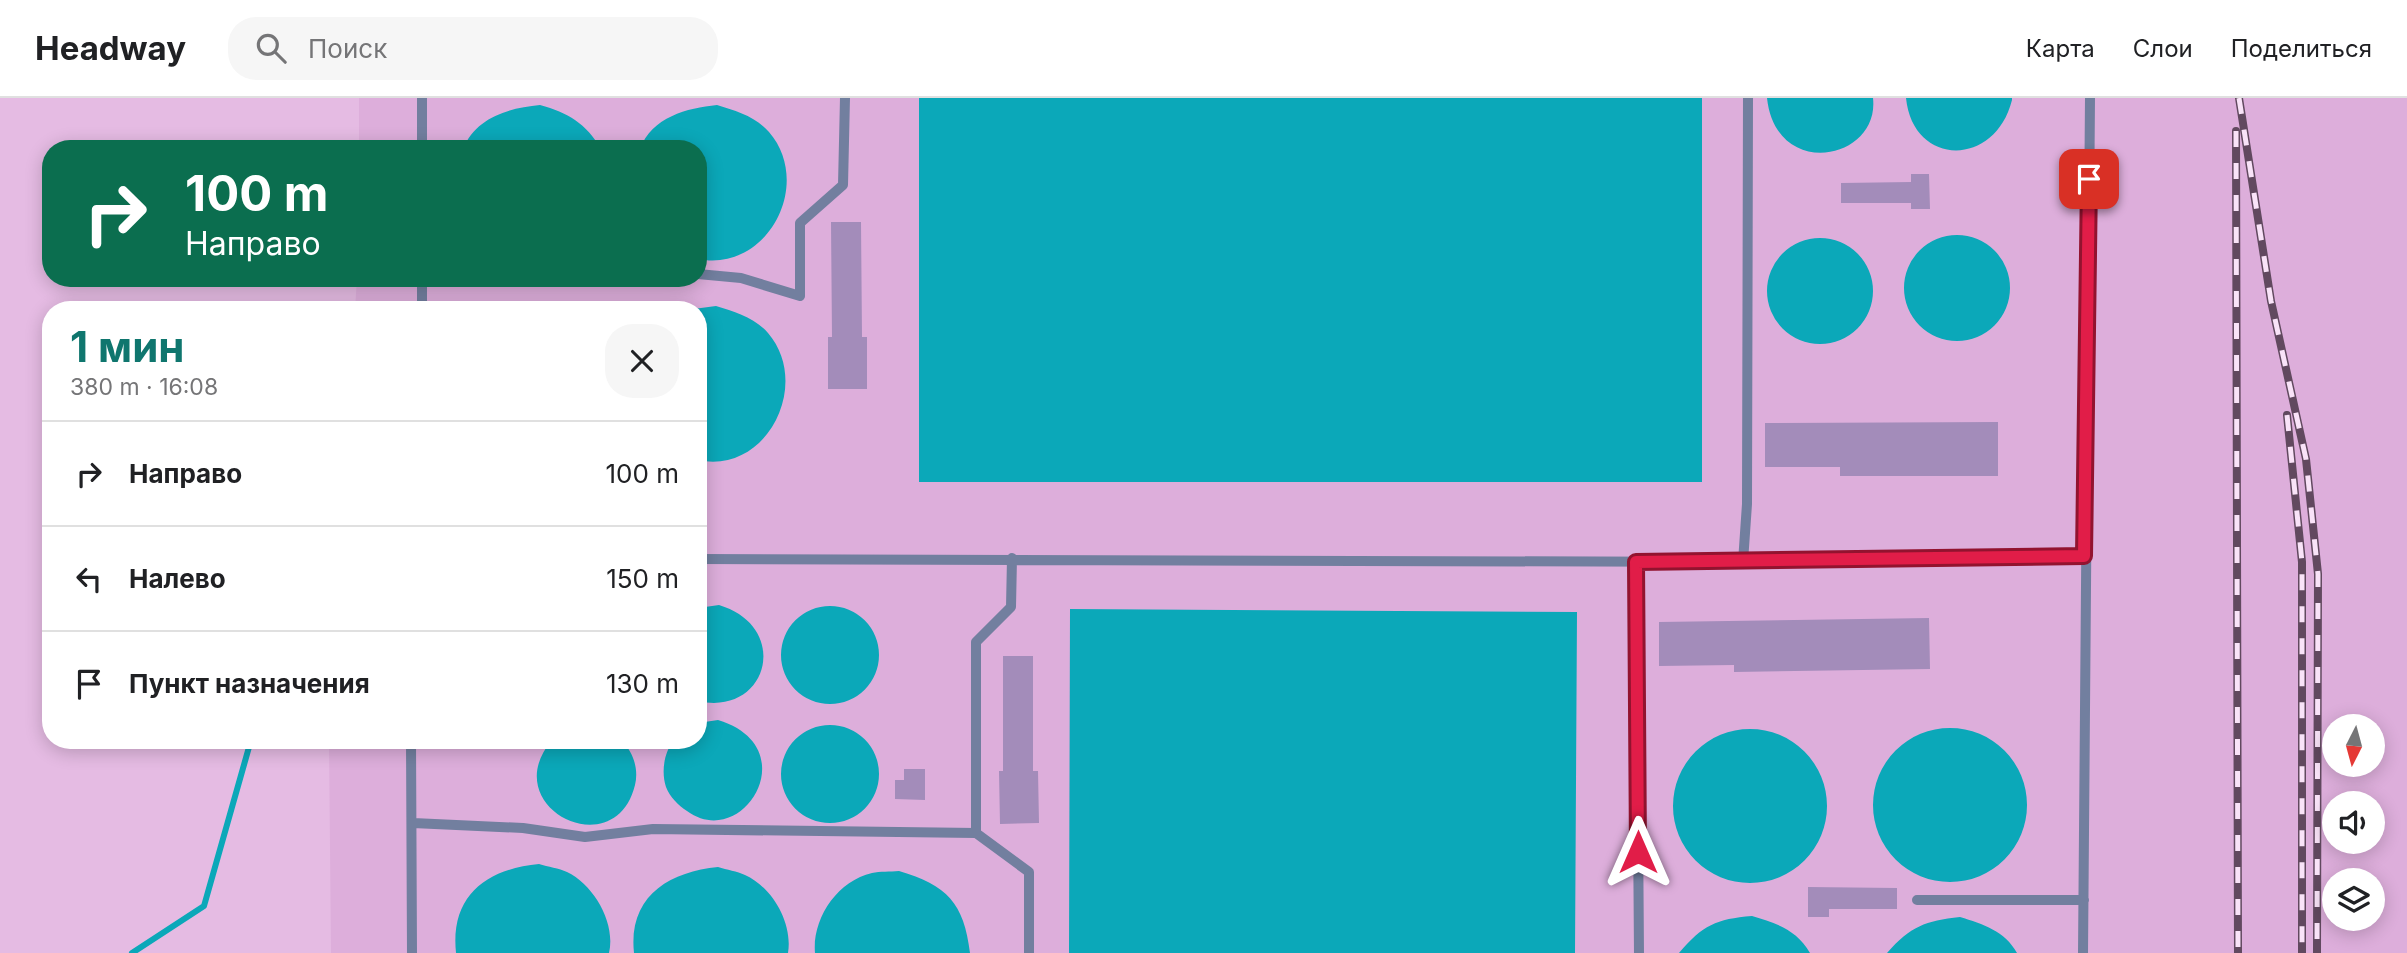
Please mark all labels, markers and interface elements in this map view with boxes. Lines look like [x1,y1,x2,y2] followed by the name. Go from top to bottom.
[228,17,718,80] search box
[35,28,186,68] text: Headway
[252,29,290,67] icon: search
[308,33,387,64] text: Поиск
[2026,34,2095,63] text: Карта
[2133,34,2193,63] text: Слои
[2231,34,2372,63] text: Поделиться
[2059,149,2119,209] pin
[2070,160,2108,198] icon: arrive
[185,164,329,223] text: 100 m
[70,168,161,259] icon: right
[185,224,321,263] text: Направо
[70,321,184,372] text: 1 мин
[605,324,679,398] button: close
[70,373,218,401] text: 380 m · 16:08
[70,455,108,493] icon: right
[129,458,242,489] text: Направо
[606,458,679,489] text: 100 m
[70,560,108,598] icon: left
[129,563,226,594] text: Налево
[606,563,679,594] text: 150 m
[70,665,108,703] icon: arrive
[129,668,370,699] text: Пункт назначения
[606,668,679,699] text: 130 m
[2322,714,2385,777] north arrow
[2322,714,2385,931] map controls
[2322,791,2385,854] button: sound
[1601,815,1675,889] position arrow
[2322,868,2385,931] button: layers

